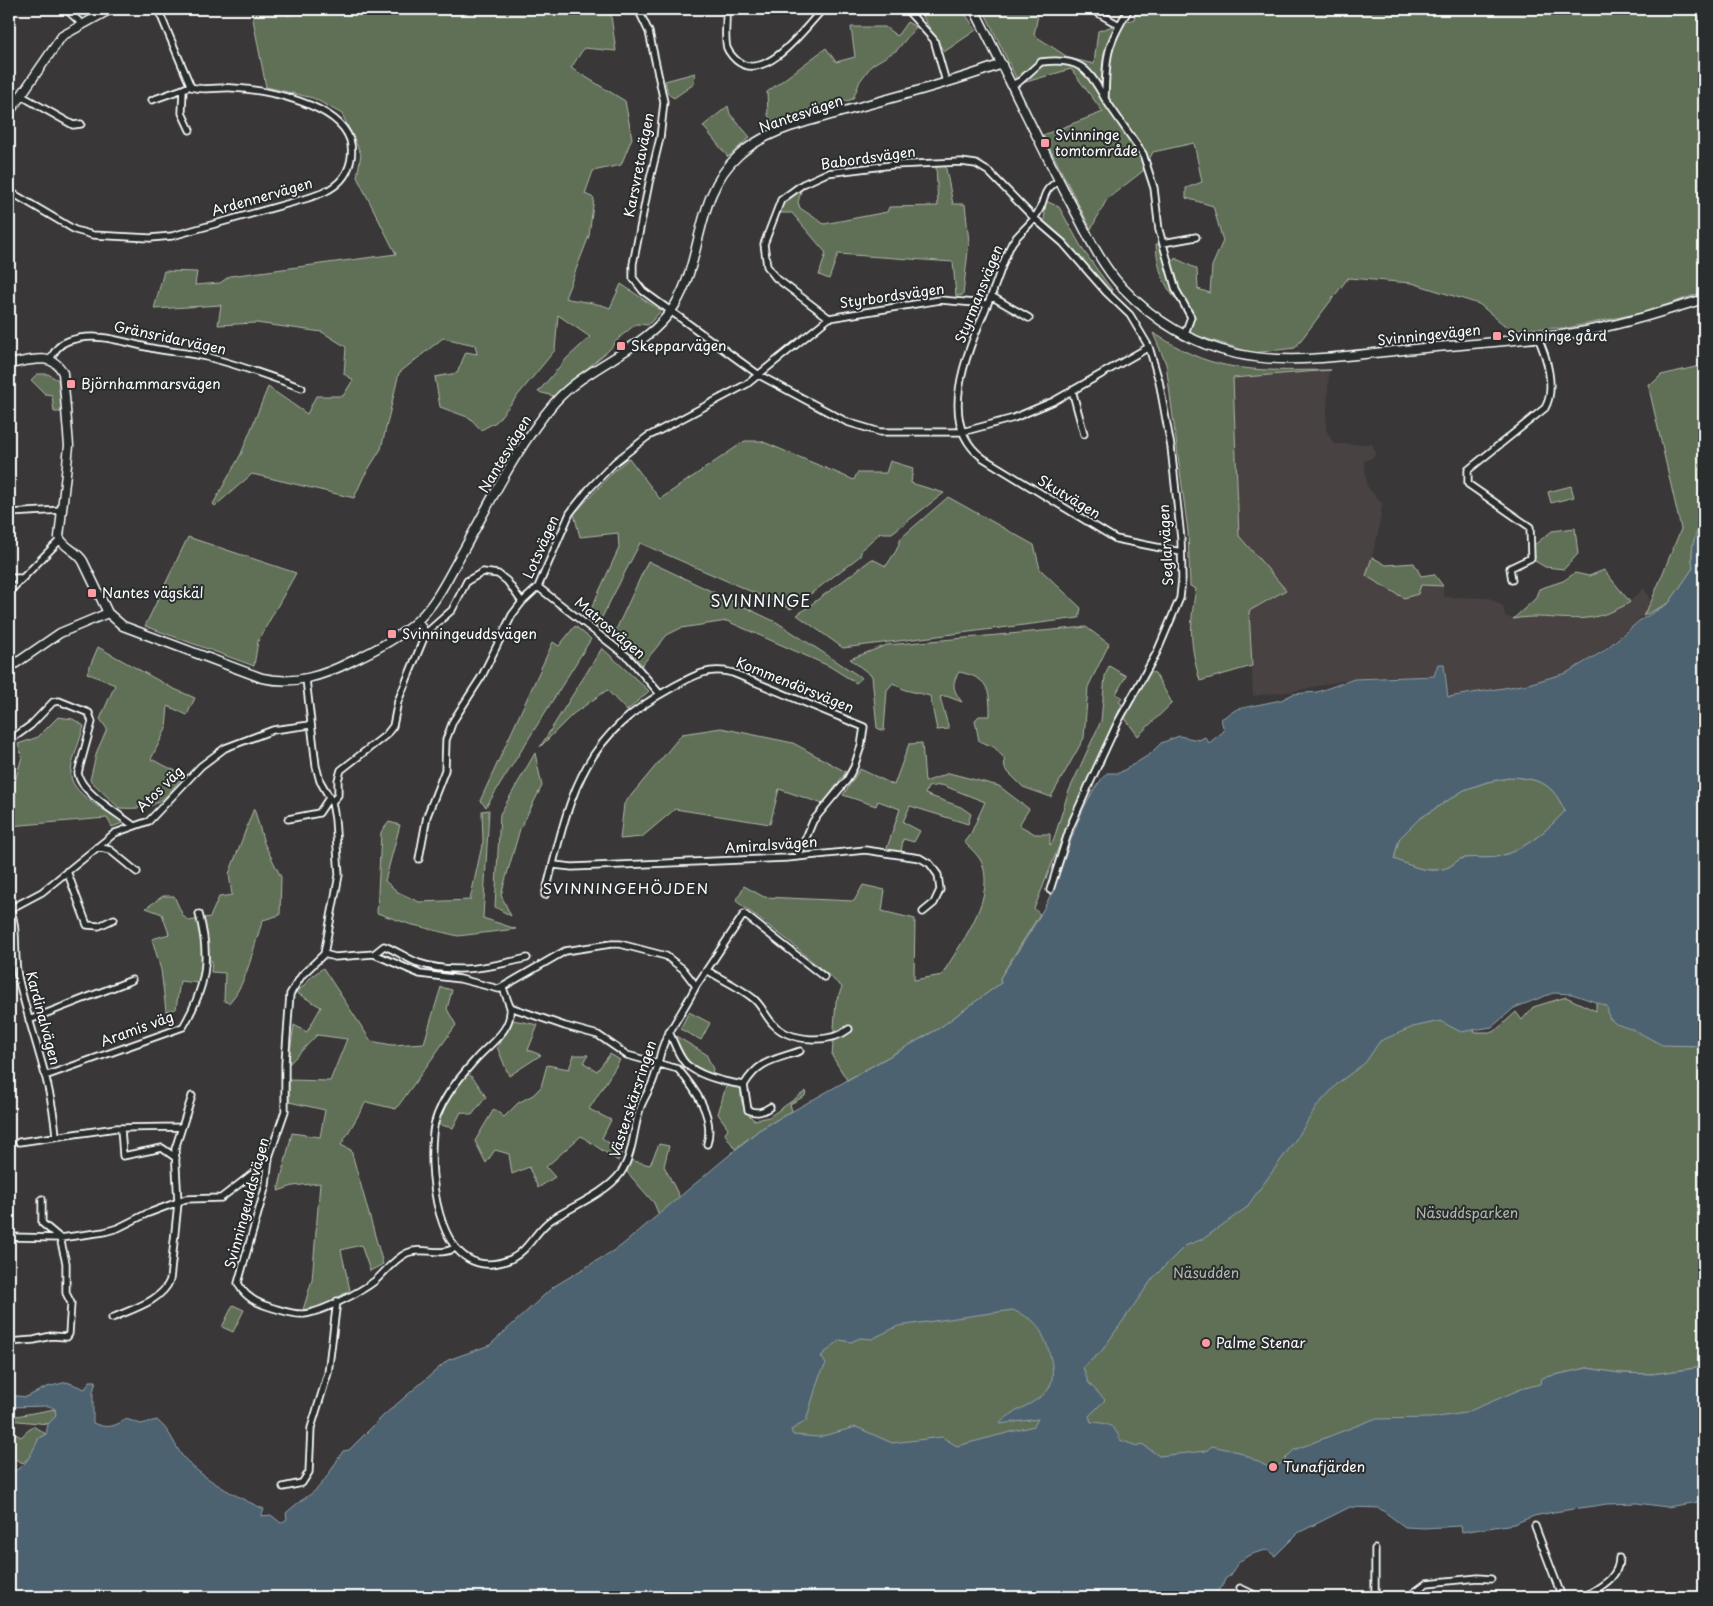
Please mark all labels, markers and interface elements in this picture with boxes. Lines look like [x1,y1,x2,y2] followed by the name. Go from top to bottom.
[756,89,846,138] street label: Nantesvägen
[618,111,659,219] street label: Karsvretavägen
[1055,124,1138,161] place label: Svinninge tomtområde
[1039,137,1051,149] marker: Svinninge tomtområde
[819,140,917,175] street label: Babordsvägen
[209,172,315,221] street label: Ardennervägen
[949,241,1008,346] street label: Styrmansvägen
[838,278,946,313] street label: Styrbordsvägen
[112,315,228,360] street label: Gränsridarvägen
[1376,319,1482,350] street label: Svinningevägen
[1507,325,1608,346] place label: Svinninge gård
[1491,330,1503,342] marker: Svinninge gård
[631,335,727,356] place label: Skepparvägen
[615,340,627,352] marker: Skepparvägen
[81,373,221,394] place label: Björnhammarsvägen
[65,378,77,390] marker: Björnhammarsvägen
[473,411,536,497] street label: Nantesvägen
[1034,470,1105,524] street label: Skutvägen
[1153,504,1178,586] street label: Seglarvägen
[517,512,564,582] street label: Lotsvägen
[102,582,204,603] place label: Nantes vägskäl
[86,587,98,599] marker: Nantes vägskäl
[711,588,811,612] district label: SVINNINGE
[570,592,650,664] street label: Matrosvägen
[402,623,537,644] place label: Svinningeuddsvägen
[386,628,398,640] marker: Svinningeuddsvägen
[733,651,857,718] street label: Kommendörsvägen
[131,761,188,816] street label: Atos väg
[724,831,818,858] street label: Amiralsvägen
[543,876,709,899] district label: SVINNINGEHÖJDEN
[21,969,66,1067] street label: Kardinalvägen
[97,1006,176,1051] street label: Aramis väg
[604,1038,661,1160] street label: Västerskärsringen
[219,1135,274,1271] street label: Svinningeuddsvägen
[1416,1202,1518,1223] park label: Näsuddsparken
[1173,1262,1239,1283] park label: Näsudden
[1216,1332,1306,1353] place label: Palme Stenar
[1200,1337,1212,1349] marker: Palme Stenar
[1283,1456,1365,1477] place label: Tunafjärden
[1267,1461,1279,1473] marker: Tunafjärden

